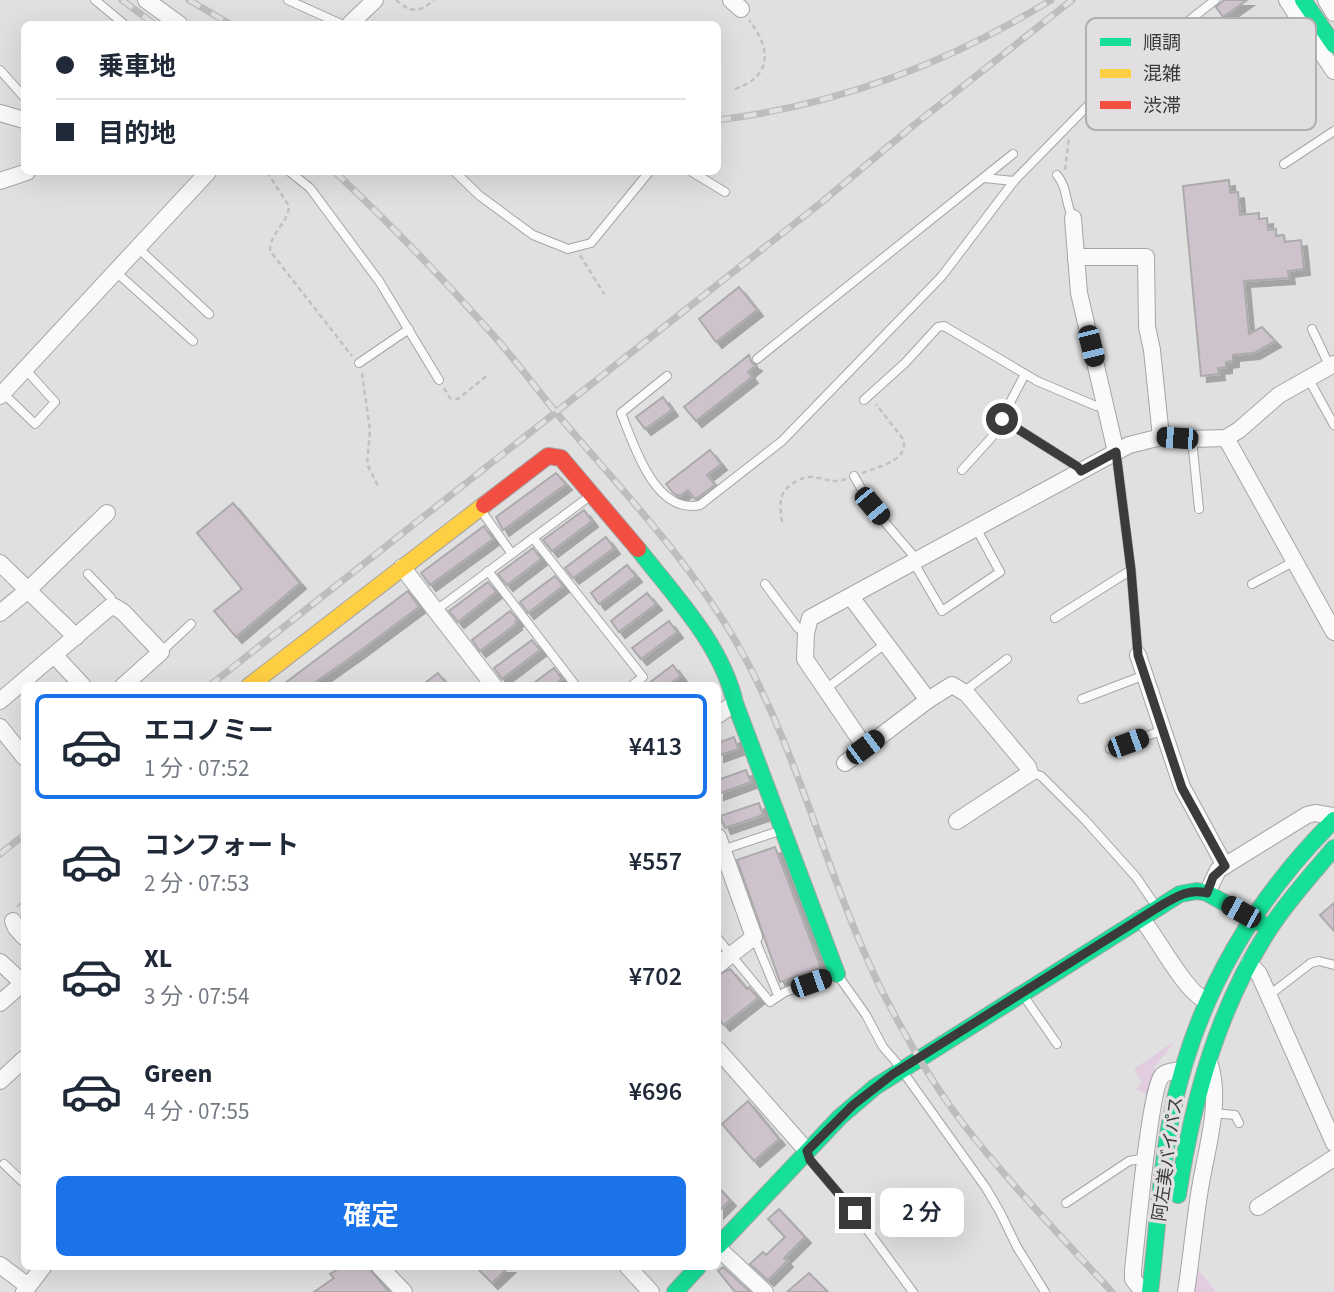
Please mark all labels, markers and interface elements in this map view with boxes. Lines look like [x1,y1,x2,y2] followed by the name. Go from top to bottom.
[1086,18,1316,130] legend
[1143,30,1181,57] text: 順調
[98,48,176,85] text: 乗車地
[1143,61,1181,88] text: 混雑
[1143,93,1181,120] text: 渋滞
[98,115,176,152] text: 目的地
[1076,323,1107,369] car
[986,403,1018,435] route start
[1156,426,1199,450] car
[851,483,894,529] car
[144,712,274,749] text: エコノミー
[60,715,123,778] icon: car
[842,726,889,768] car
[1105,726,1152,760] car
[629,728,682,765] text: ¥413
[144,752,249,785] text: 1 分 · 07:52
[144,827,299,864] text: コンフォート
[60,830,123,893] icon: car
[629,843,682,880] text: ¥557
[144,867,249,900] text: 2 分 · 07:53
[1218,893,1265,931] car
[144,940,172,977] text: XL
[60,945,123,1008] icon: car
[629,958,682,995] text: ¥702
[788,966,835,1000] car
[144,980,249,1013] text: 3 分 · 07:54
[144,1055,212,1092] text: Green
[60,1060,123,1123] icon: car
[629,1073,682,1110] text: ¥696
[144,1095,249,1128] text: 4 分 · 07:55
[1147,1095,1189,1223] street label: 阿左美バイパス
[56,1176,686,1256] button: 確定
[880,1188,964,1238] callout: 2 分
[902,1196,942,1229] text: 2 分
[839,1197,871,1229] route end

